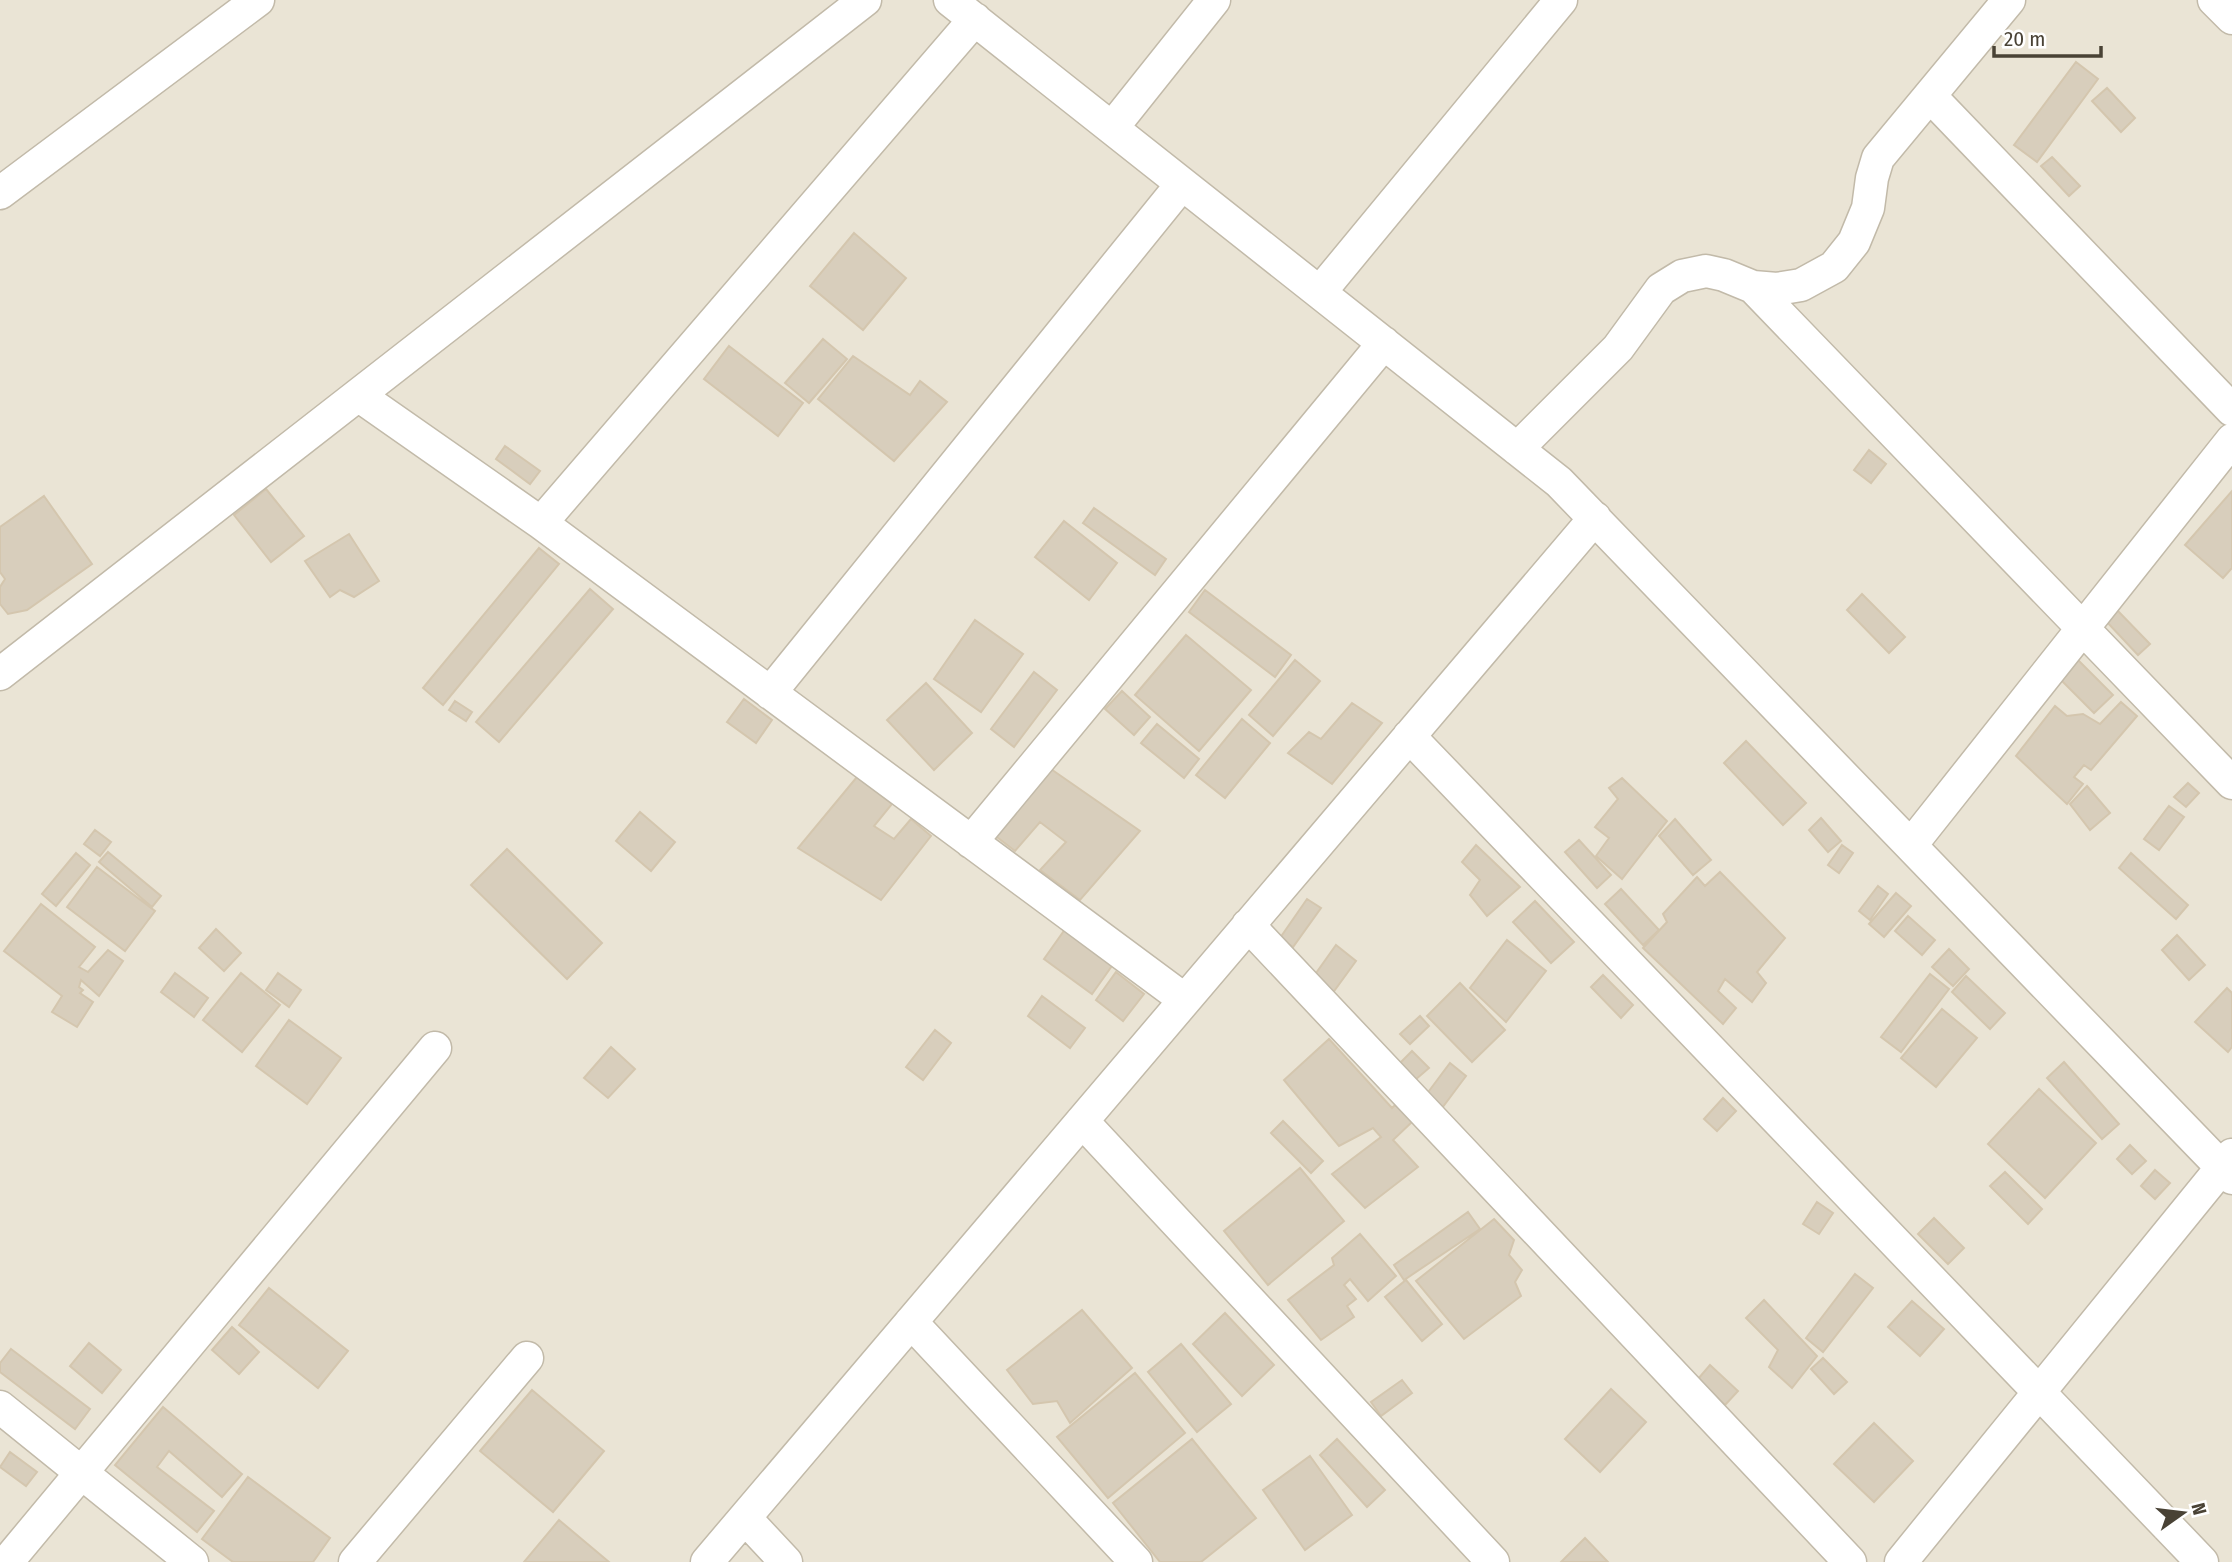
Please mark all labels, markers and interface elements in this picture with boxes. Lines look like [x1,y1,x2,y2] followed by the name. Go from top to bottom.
[1994,14,2101,58] scale bar
[2004,26,2045,52] text: 20 m
[2148,1478,2218,1548] north arrow
[2186,1501,2212,1517] text: N

